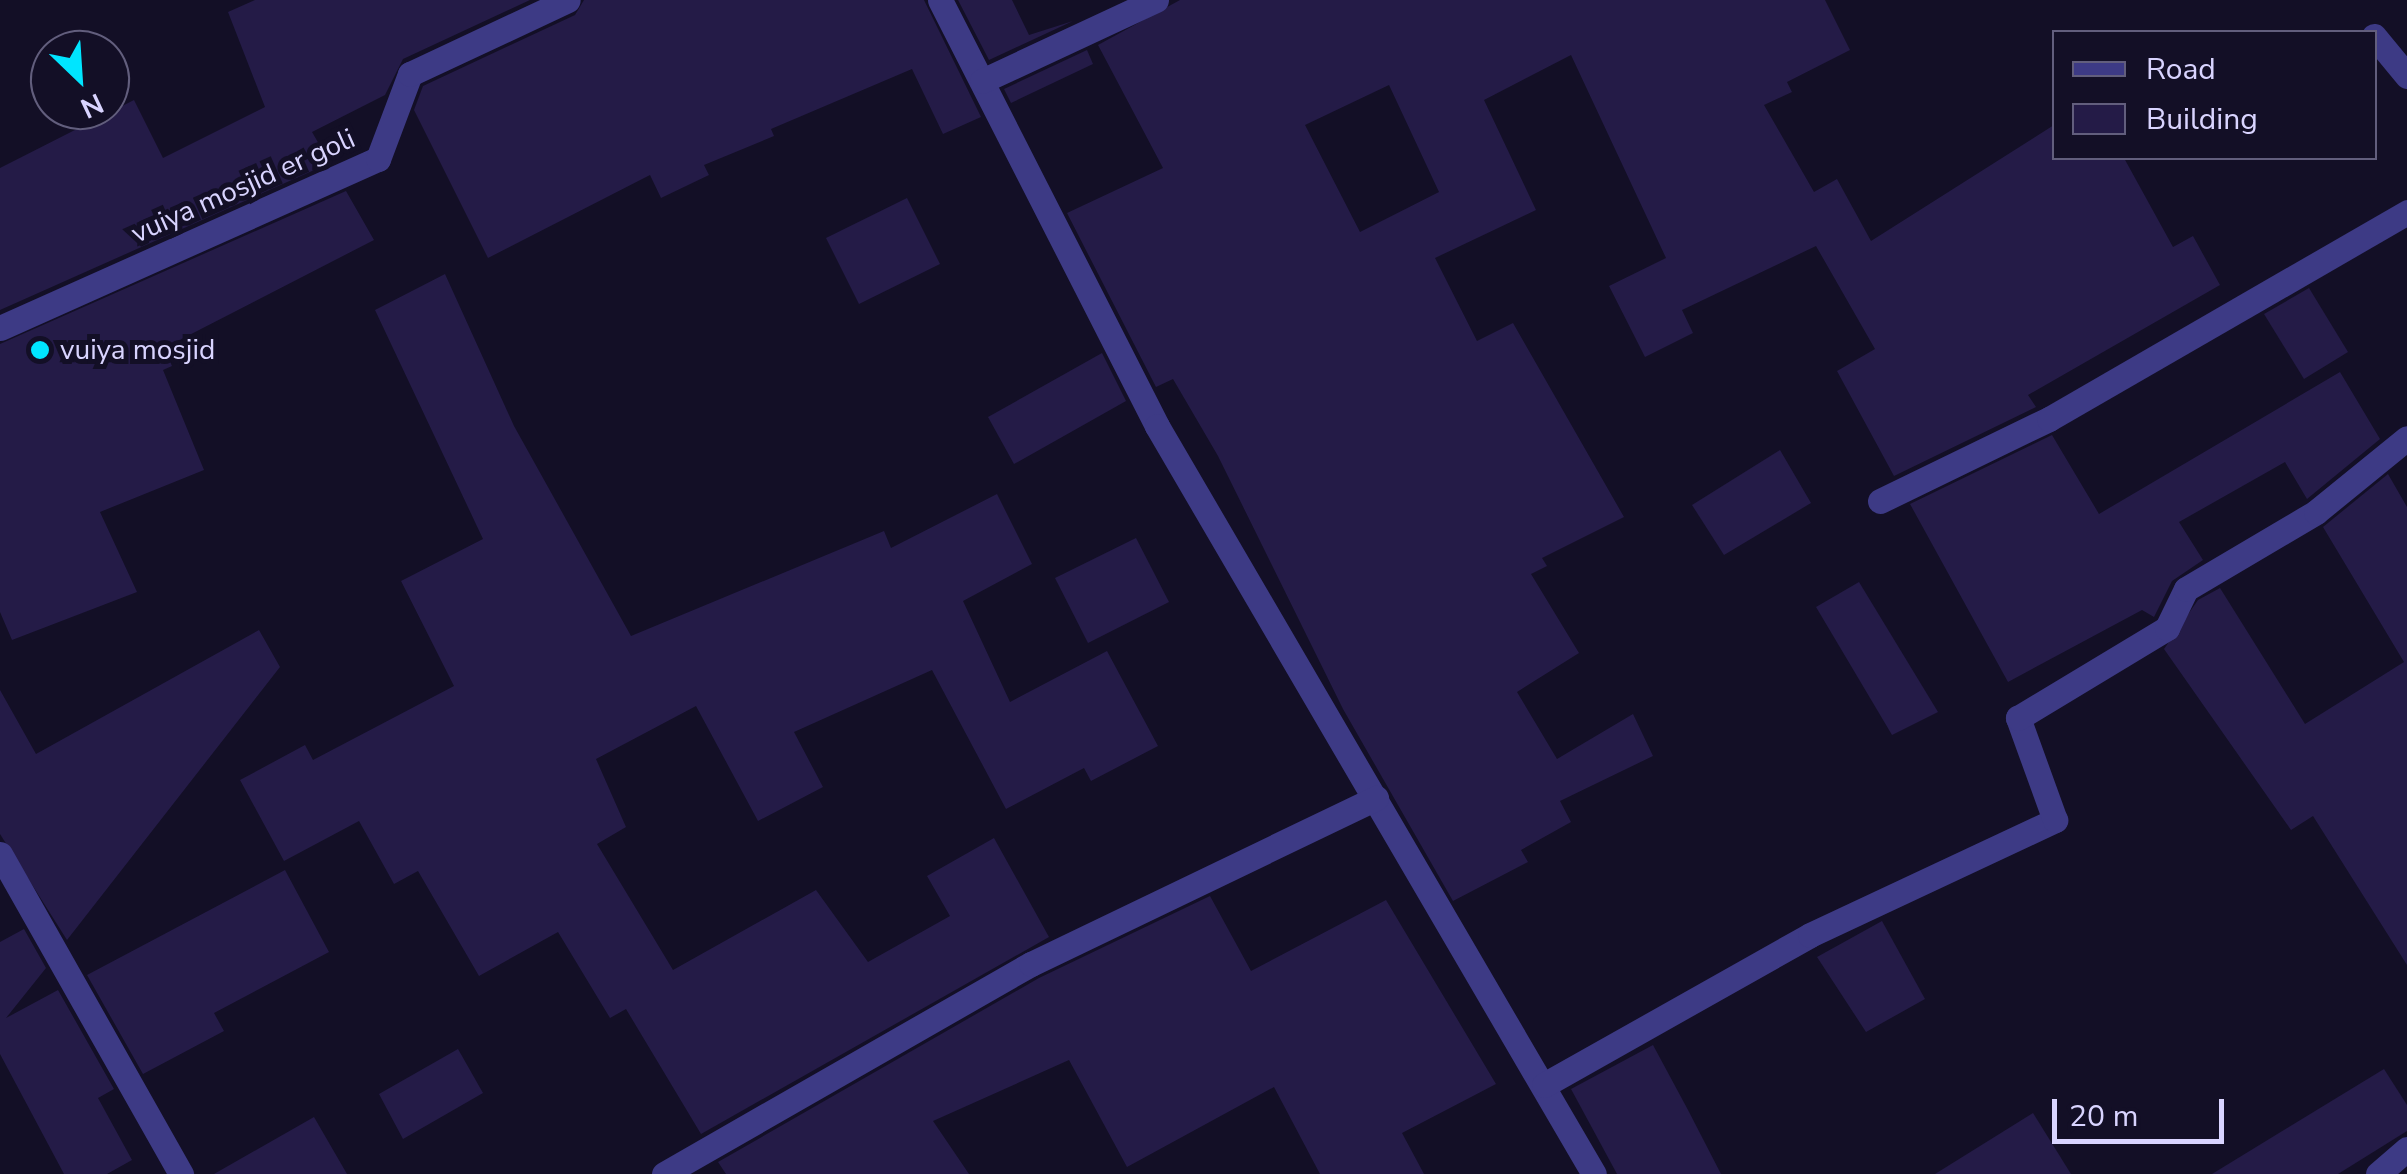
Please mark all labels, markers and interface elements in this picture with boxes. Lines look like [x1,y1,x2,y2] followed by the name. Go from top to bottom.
[30,30,130,130] north arrow
[2052,30,2377,160] legend
[2146,49,2216,90] text: Road
[74,84,109,127] text: N
[2146,99,2258,140] text: Building
[126,122,360,250] street label: vuiya mosjid er goli
[60,333,215,367] place label: vuiya mosjid
[29,339,51,361] marker: vuiya mosjid
[2057,1079,2230,1141] scale bar
[2069,1096,2138,1137] text: 20 m

